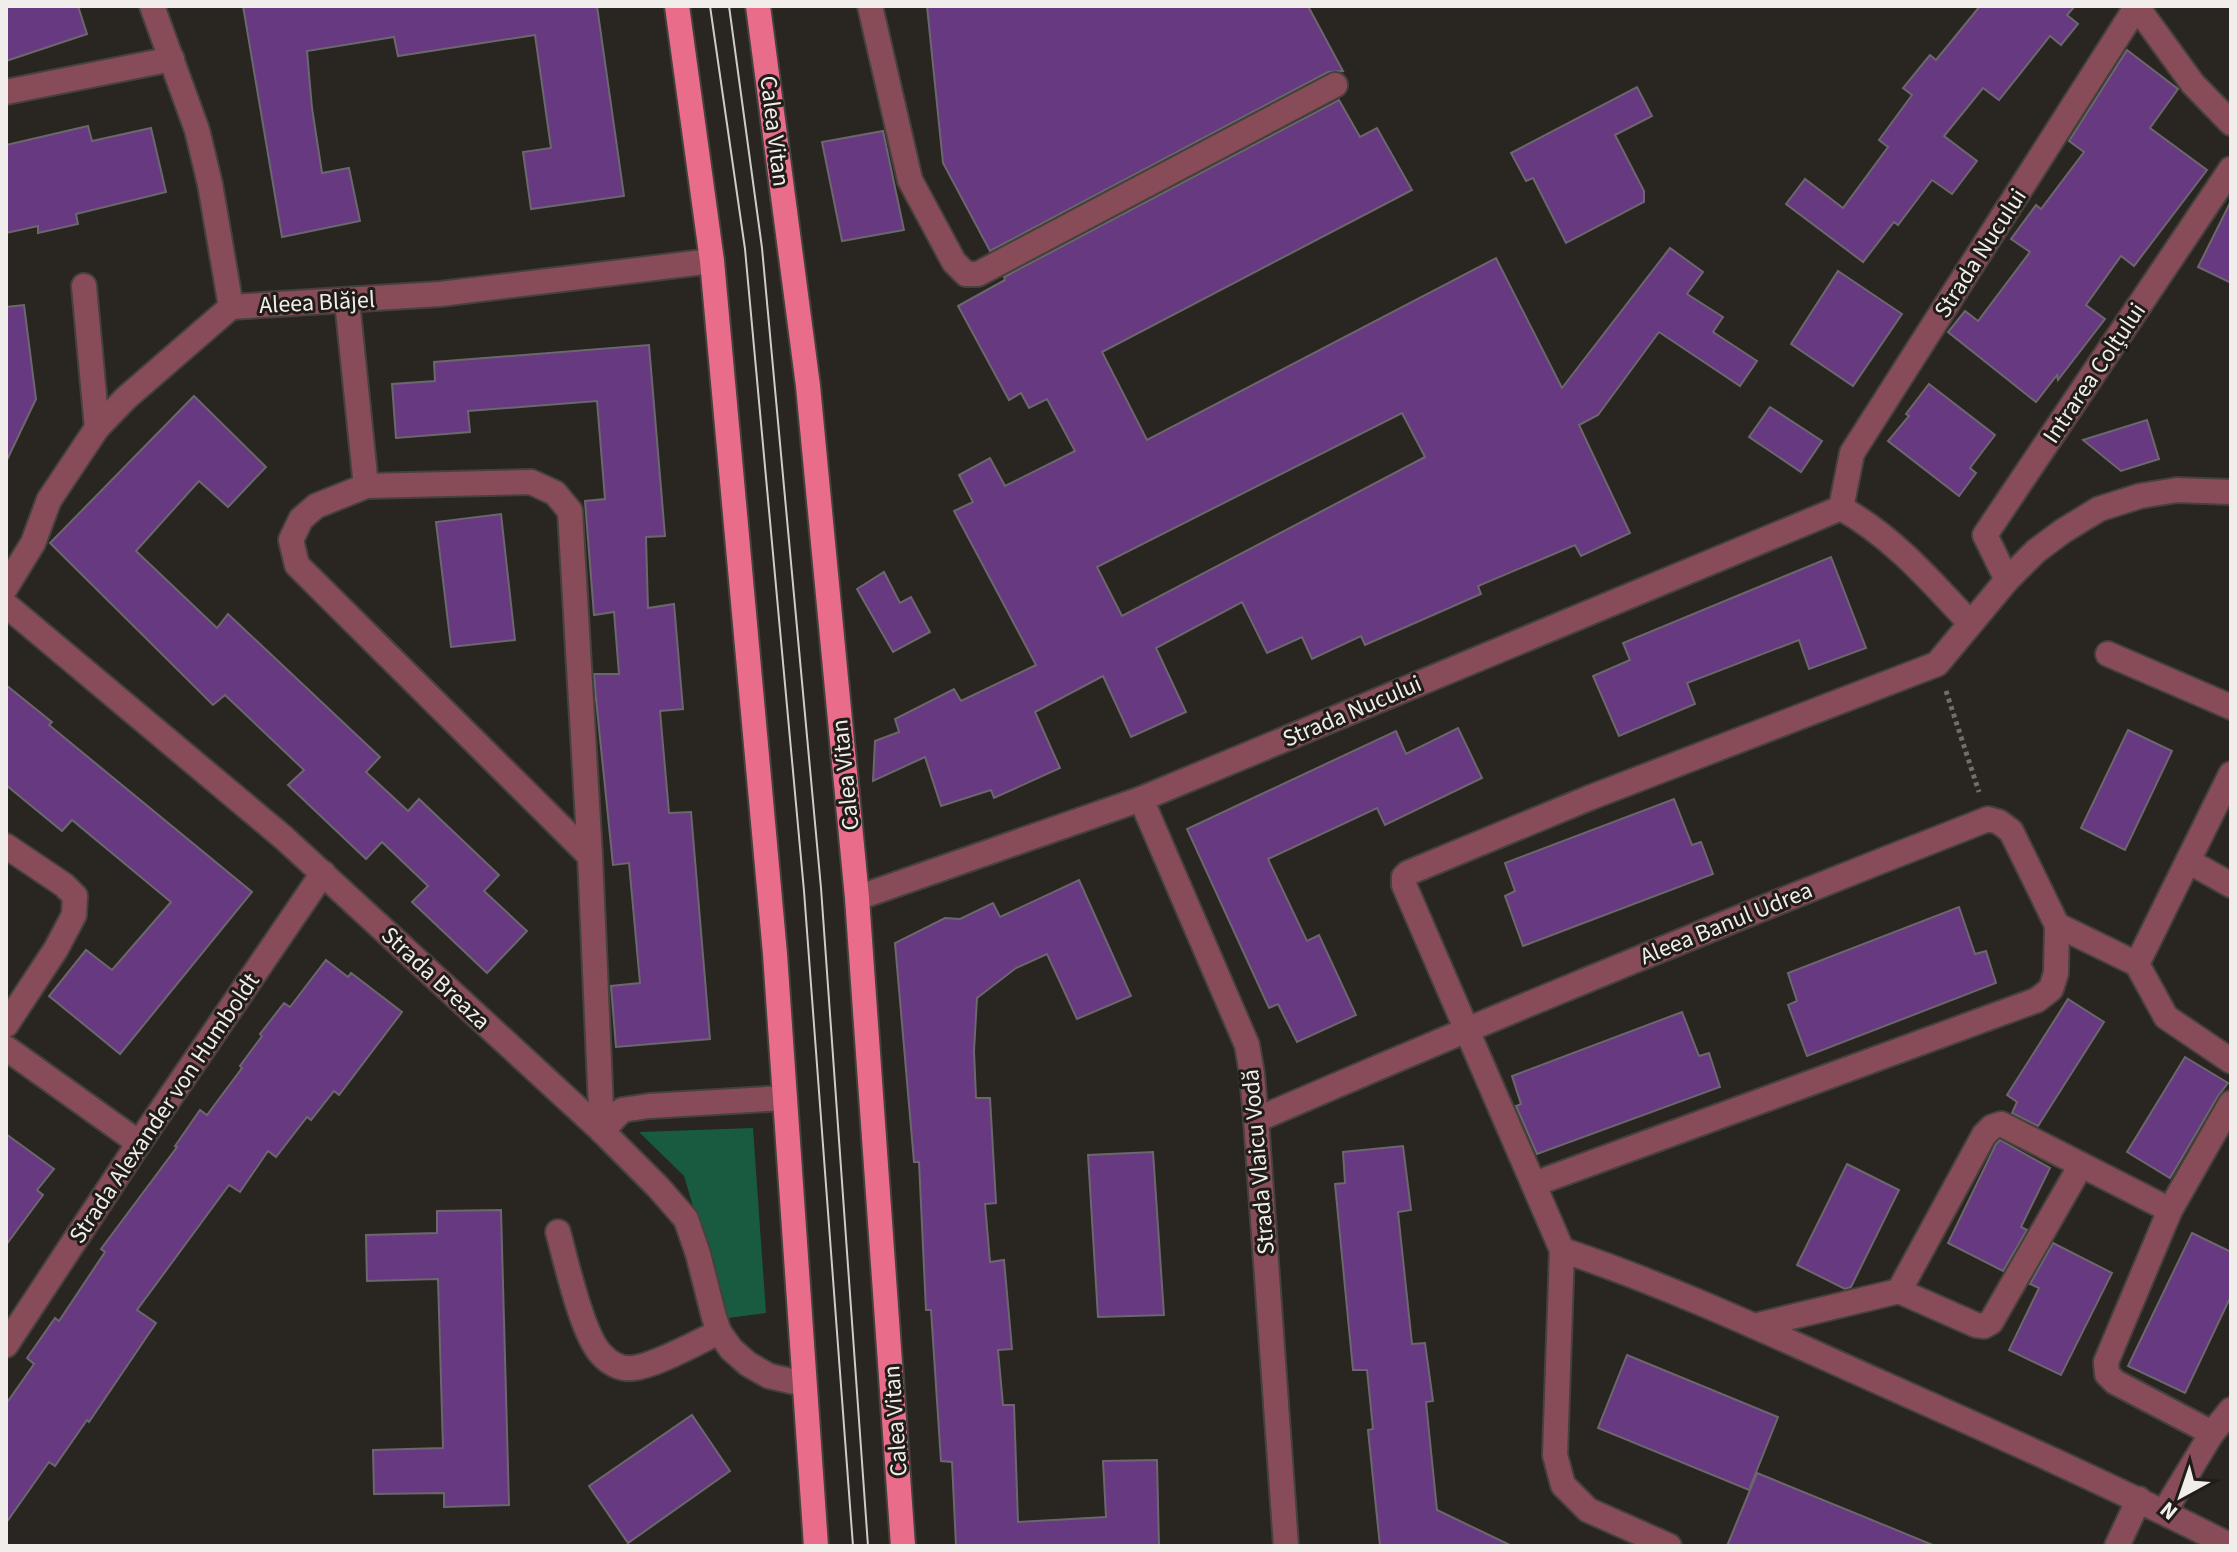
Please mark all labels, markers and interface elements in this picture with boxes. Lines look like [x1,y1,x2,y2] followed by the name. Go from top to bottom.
[750,74,799,189] street label: Calea Vitan
[1925,182,2035,325] street label: Strada Nucului
[258,282,376,323] street label: Aleea Blăjel
[2034,296,2155,451] street label: Intrarea Colțului
[1277,666,1427,757] street label: Strada Nucului
[822,718,869,832] street label: Calea Vitan
[1635,873,1818,974] street label: Aleea Banul Udrea
[373,918,498,1038] street label: Strada Breaza
[60,966,268,1251] street label: Strada Alexander von Humboldt
[1233,1068,1284,1256] street label: Strada Vlaicu Vodă
[874,1364,917,1478] street label: Calea Vitan
[2141,1456,2221,1536] north arrow
[2153,1494,2185,1528] text: N

